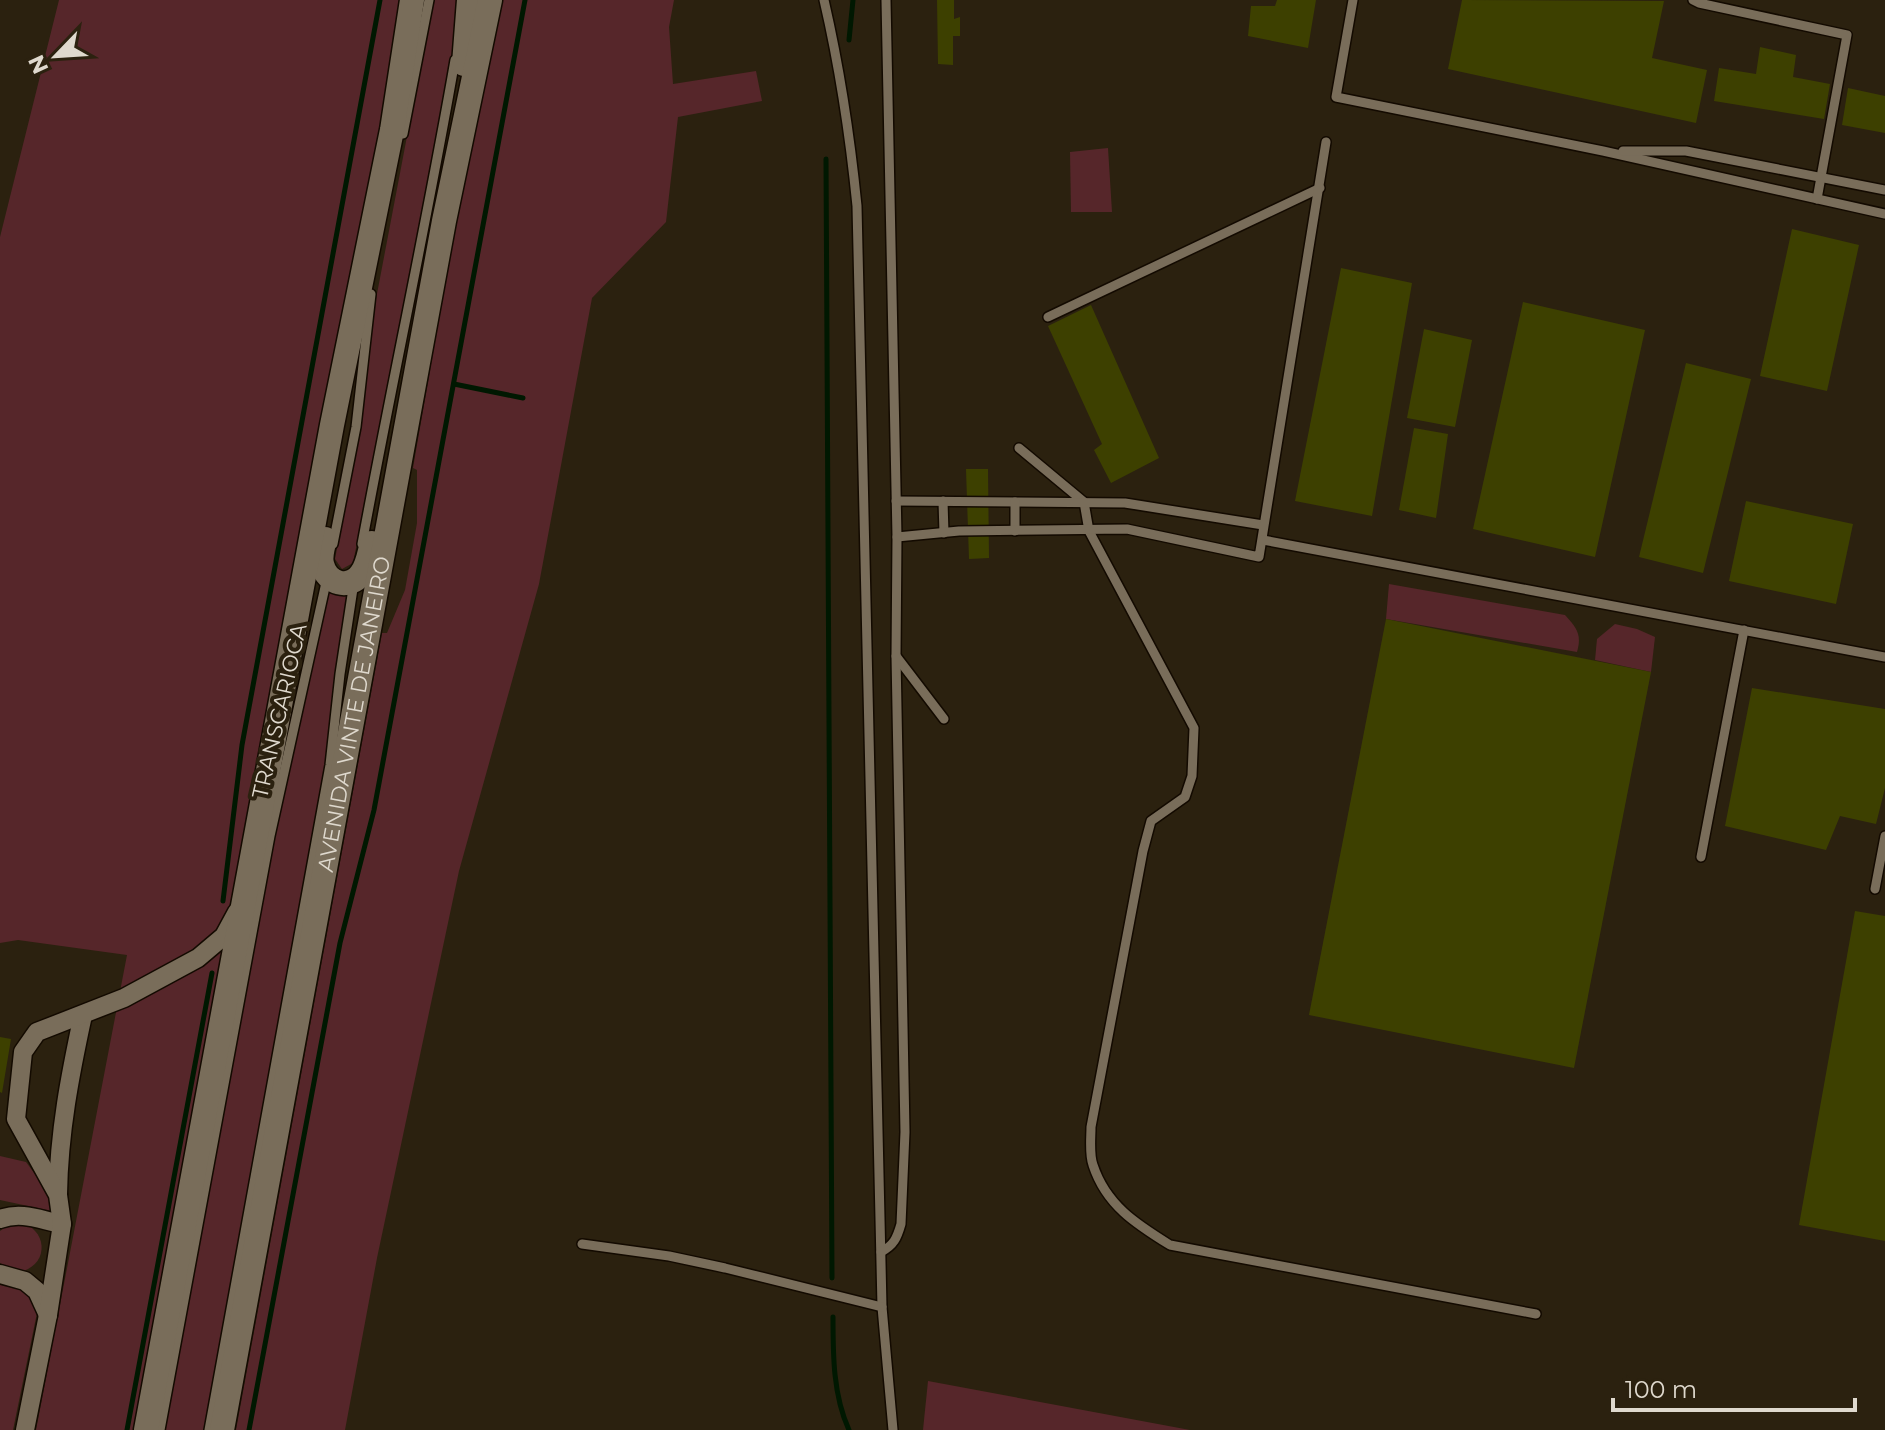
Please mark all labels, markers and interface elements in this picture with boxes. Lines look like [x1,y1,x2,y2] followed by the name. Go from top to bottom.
[16,16,96,96] north arrow
[22,50,54,78] text: N
[312,554,396,874] street label: AVENIDA VINTE DE JANEIRO
[246,621,313,801] street label: TRANSCARIOCA
[1613,1362,1855,1412] scale bar
[1625,1375,1697,1404] text: 100 m

